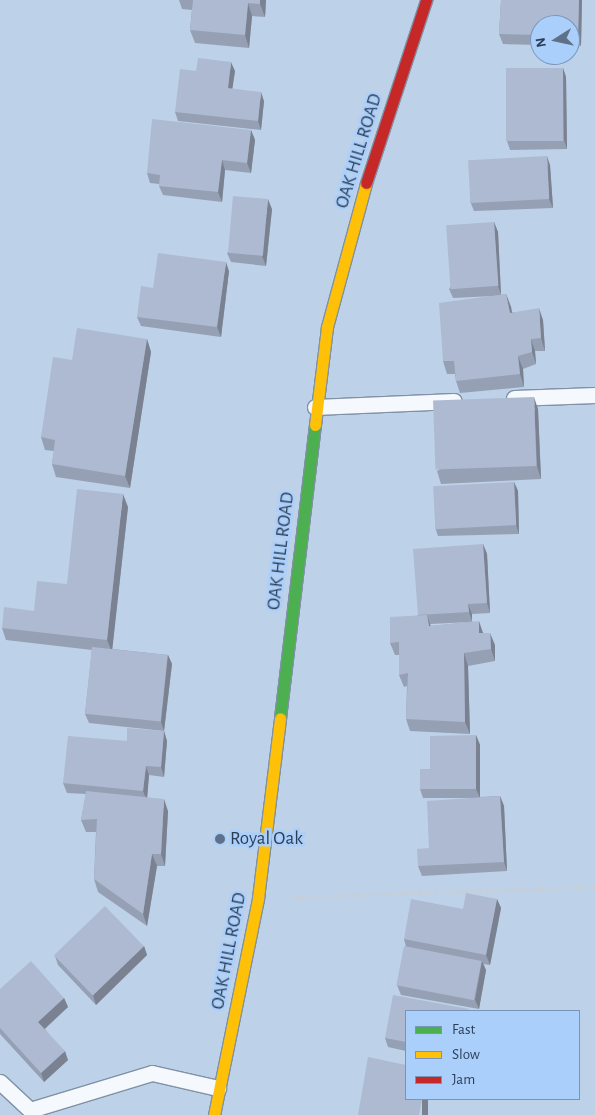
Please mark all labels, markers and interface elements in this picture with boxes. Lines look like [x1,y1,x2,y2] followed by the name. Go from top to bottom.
[530,15,580,65] north arrow
[533,36,549,48] text: N
[331,91,387,211] street label: OAK HILL ROAD
[262,491,300,611] street label: OAK HILL ROAD
[230,828,303,850] place label: Royal Oak
[214,833,226,845] marker: Royal Oak
[206,891,252,1011] street label: OAK HILL ROAD
[405,1010,580,1100] legend
[452,1022,475,1037] text: Fast
[452,1047,480,1062] text: Slow
[452,1072,475,1087] text: Jam

